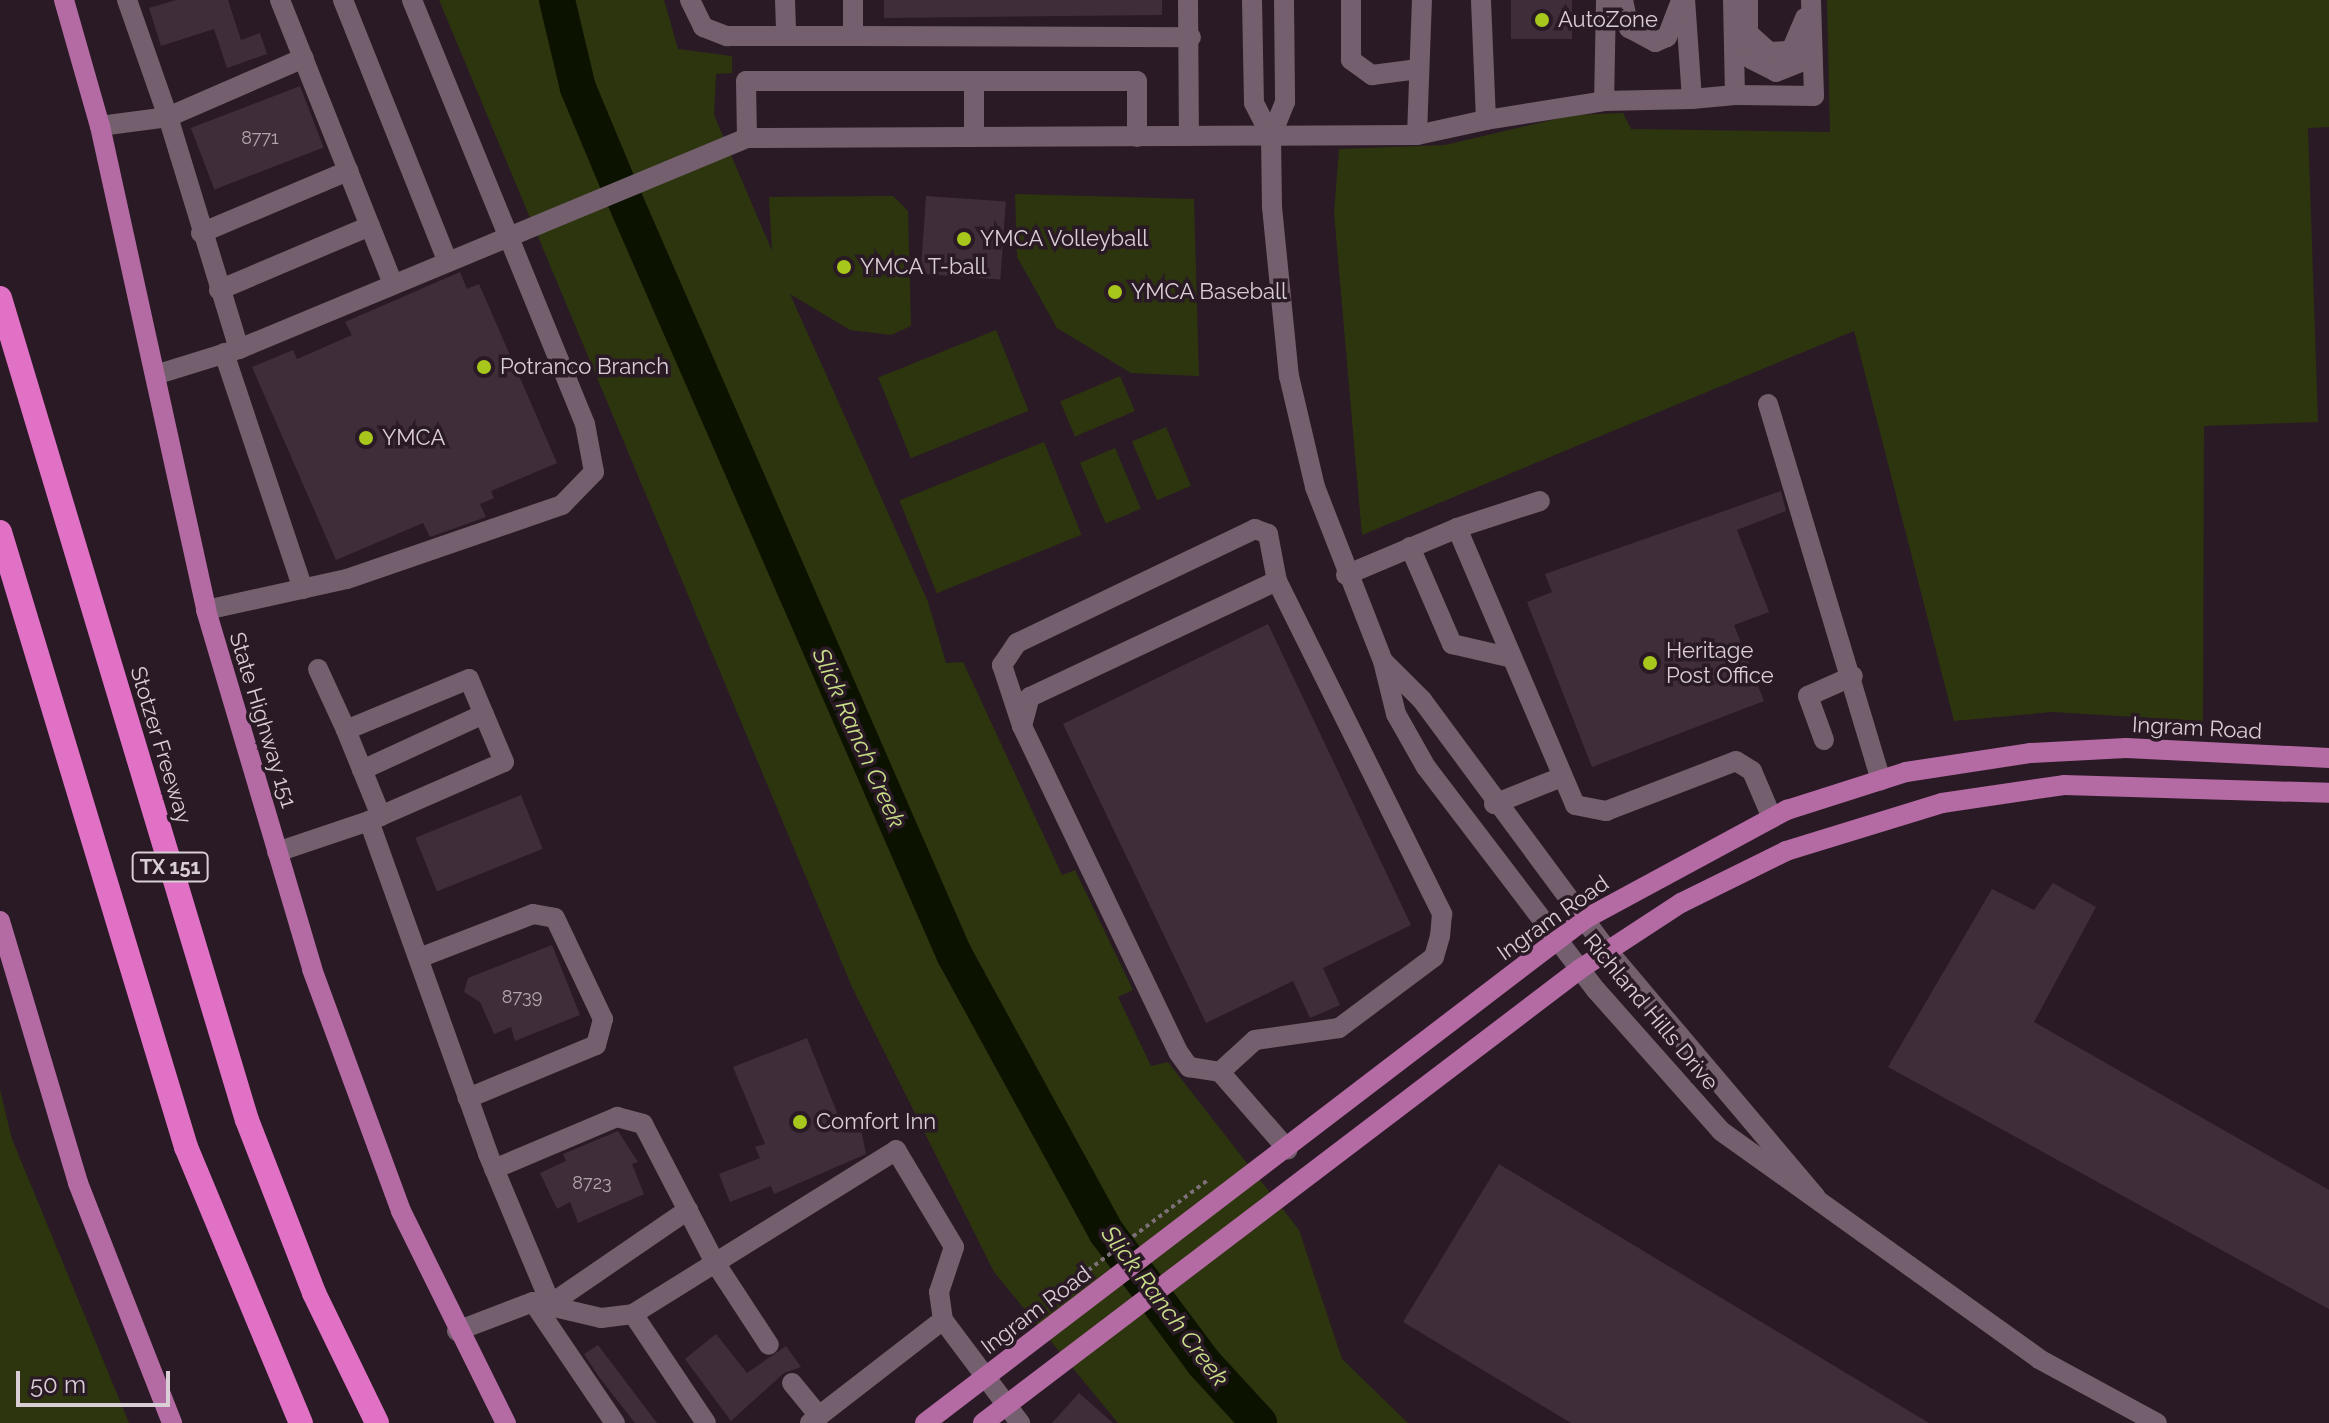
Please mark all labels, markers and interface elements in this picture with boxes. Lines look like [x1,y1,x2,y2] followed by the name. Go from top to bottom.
[1558,7,1658,33] place label: AutoZone
[1533,11,1551,29] marker: AutoZone
[241,127,279,149] house number: 8771
[980,226,1150,252] place label: YMCA Volleyball
[955,230,973,248] marker: YMCA Volleyball
[860,254,988,280] place label: YMCA T-ball
[835,258,853,276] marker: YMCA T-ball
[1131,279,1288,305] place label: YMCA Baseball
[1106,283,1124,301] marker: YMCA Baseball
[500,354,669,380] place label: Potranco Branch
[475,358,493,376] marker: Potranco Branch
[382,425,445,451] place label: YMCA
[357,429,375,447] marker: YMCA
[224,629,302,811] street label: State Highway 151
[1666,637,1774,688] place label: Heritage Post Office
[806,644,912,832] water label: Slick Ranch Creek
[1641,654,1659,672] marker: Heritage Post Office
[124,663,198,827] street label: Stotzer Freeway
[2131,711,2263,745] street label: Ingram Road
[130,851,210,883] road number: TX 151
[1492,870,1614,966] street label: Ingram Road
[1578,929,1724,1095] street label: Richland Hills Drive
[502,986,542,1008] house number: 8739
[816,1109,936,1135] place label: Comfort Inn
[791,1113,809,1131] marker: Comfort Inn
[572,1172,612,1194] house number: 8723
[1095,1220,1235,1392] water label: Slick Ranch Creek
[976,1260,1096,1360] street label: Ingram Road
[20,1355,174,1405] scale bar
[30,1370,86,1399] text: 50 m

